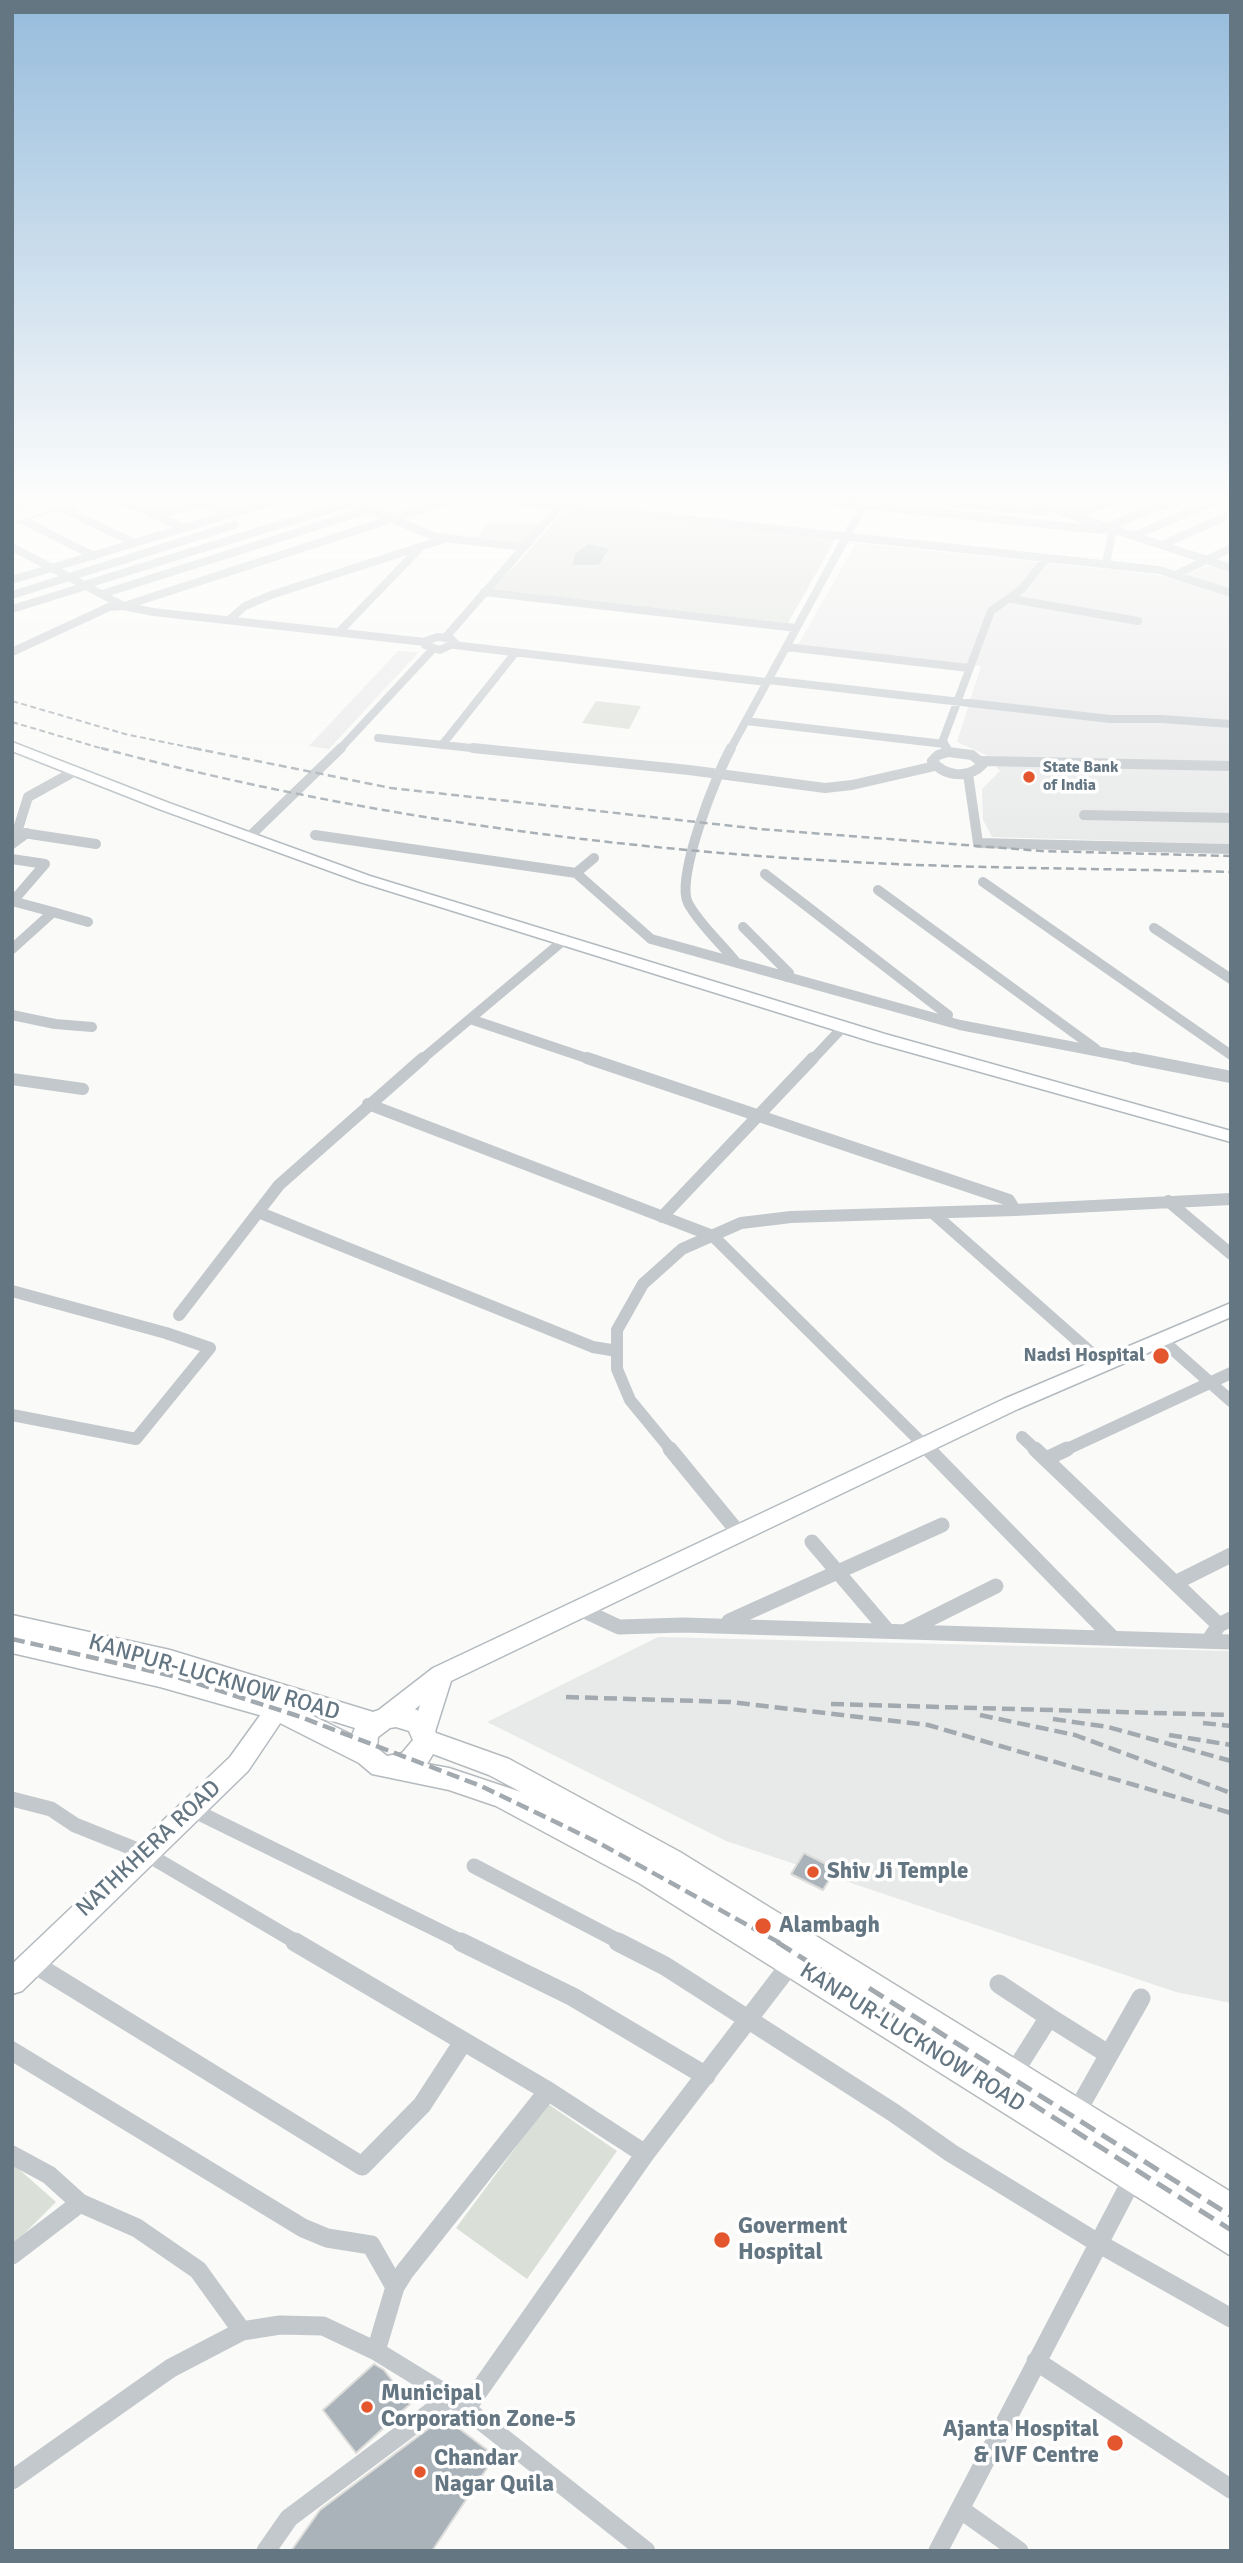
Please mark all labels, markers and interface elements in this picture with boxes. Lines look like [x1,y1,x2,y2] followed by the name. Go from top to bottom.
[1043,758,1118,796] place label: State Bank of India
[1021,769,1037,785] marker: State Bank of India
[1024,1345,1145,1367] place label: Nadsi Hospital
[1151,1346,1171,1366] marker: Nadsi Hospital
[85,1629,343,1727] street label: KANPUR-LUCKNOW ROAD
[71,1775,227,1923] street label: NATHKHERA ROAD
[827,1858,968,1886] place label: Shiv Ji Temple
[805,1864,821,1880] marker: Shiv Ji Temple
[779,1912,880,1940] place label: Alambagh
[753,1916,773,1936] marker: Alambagh
[794,1957,1030,2119] street label: KANPUR-LUCKNOW ROAD
[738,2213,847,2267] place label: Goverment Hospital
[712,2230,732,2250] marker: Goverment Hospital
[381,2380,576,2434] place label: Municipal Corporation Zone-5
[359,2399,375,2415] marker: Municipal Corporation Zone-5
[943,2416,1099,2470] place label: Ajanta Hospital & IVF Centre
[1105,2433,1125,2453] marker: Ajanta Hospital & IVF Centre
[434,2445,554,2499] place label: Chandar Nagar Quila
[412,2464,428,2480] marker: Chandar Nagar Quila

